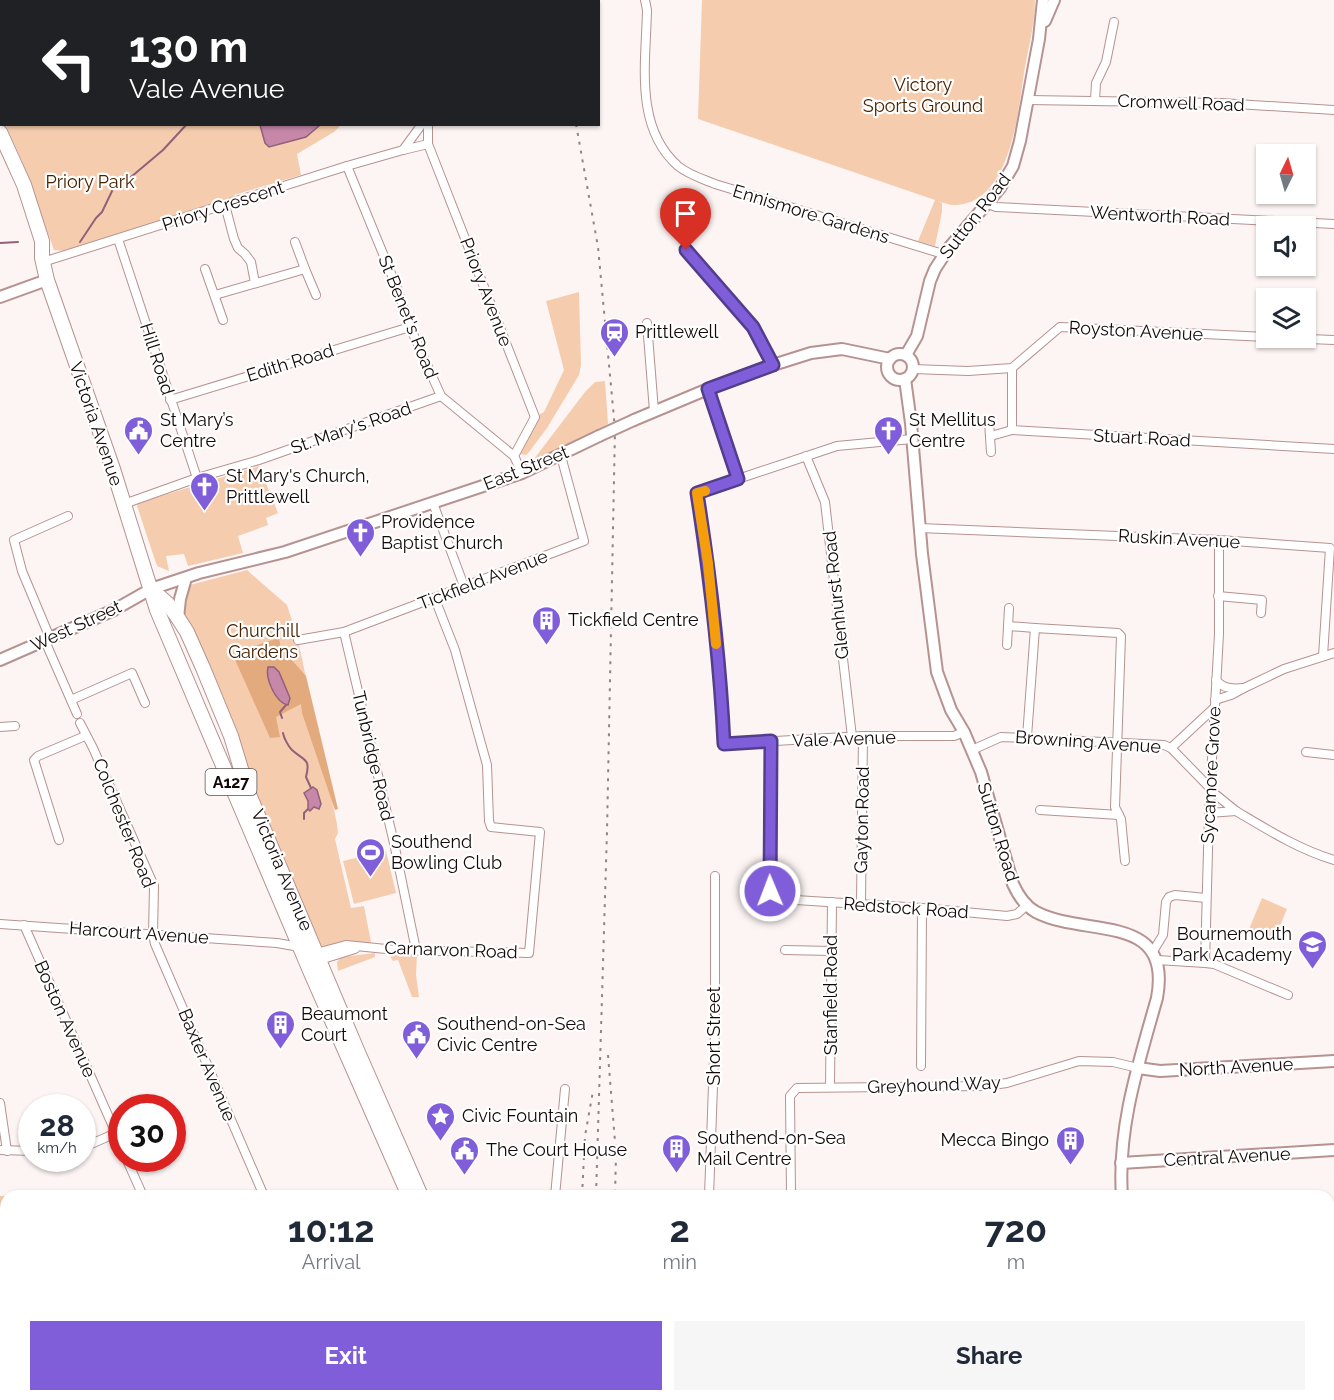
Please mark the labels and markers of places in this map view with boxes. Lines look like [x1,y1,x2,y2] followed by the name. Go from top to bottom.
[660,188,711,250] pin
[598,316,630,358] station icon: Prittlewell
[635,321,718,342] place label: Prittlewell
[160,409,234,451] place label: St Mary’s Centre
[909,409,996,451] place label: St Mellitus Centre
[123,414,155,456] public building icon: St Mary’s Centre
[872,414,904,456] church icon: St Mellitus Centre
[226,465,370,507] place label: St Mary's Church, Prittlewell
[189,470,221,512] church icon: St Mary's Church, Prittlewell
[381,511,503,553] place label: Providence Baptist Church
[344,516,376,558] church icon: Providence Baptist Church
[531,604,563,646] building icon: Tickfield Centre
[568,609,699,630] place label: Tickfield Centre
[391,831,502,873] place label: Southend Bowling Club
[354,836,386,878] sports icon: Southend Bowling Club
[1172,923,1292,965] place label: Bournemouth Park Academy
[1297,928,1329,970] school or university icon: Bournemouth Park Academy
[301,1003,388,1045] place label: Beaumont Court
[264,1008,296,1050] building icon: Beaumont Court
[437,1013,586,1055] place label: Southend-on-Sea Civic Centre
[400,1018,432,1060] public building icon: Southend-on-Sea Civic Centre
[425,1100,457,1142] place icon: Civic Fountain
[462,1105,578,1126] place label: Civic Fountain
[1054,1124,1086,1166] building icon: Mecca Bingo
[697,1127,846,1169] place label: Southend-on-Sea Mail Centre
[940,1129,1049,1150] place label: Mecca Bingo
[660,1132,692,1174] building icon: Southend-on-Sea Mail Centre
[449,1134,481,1176] public building icon: The Court House
[486,1139,628,1160] place label: The Court House

